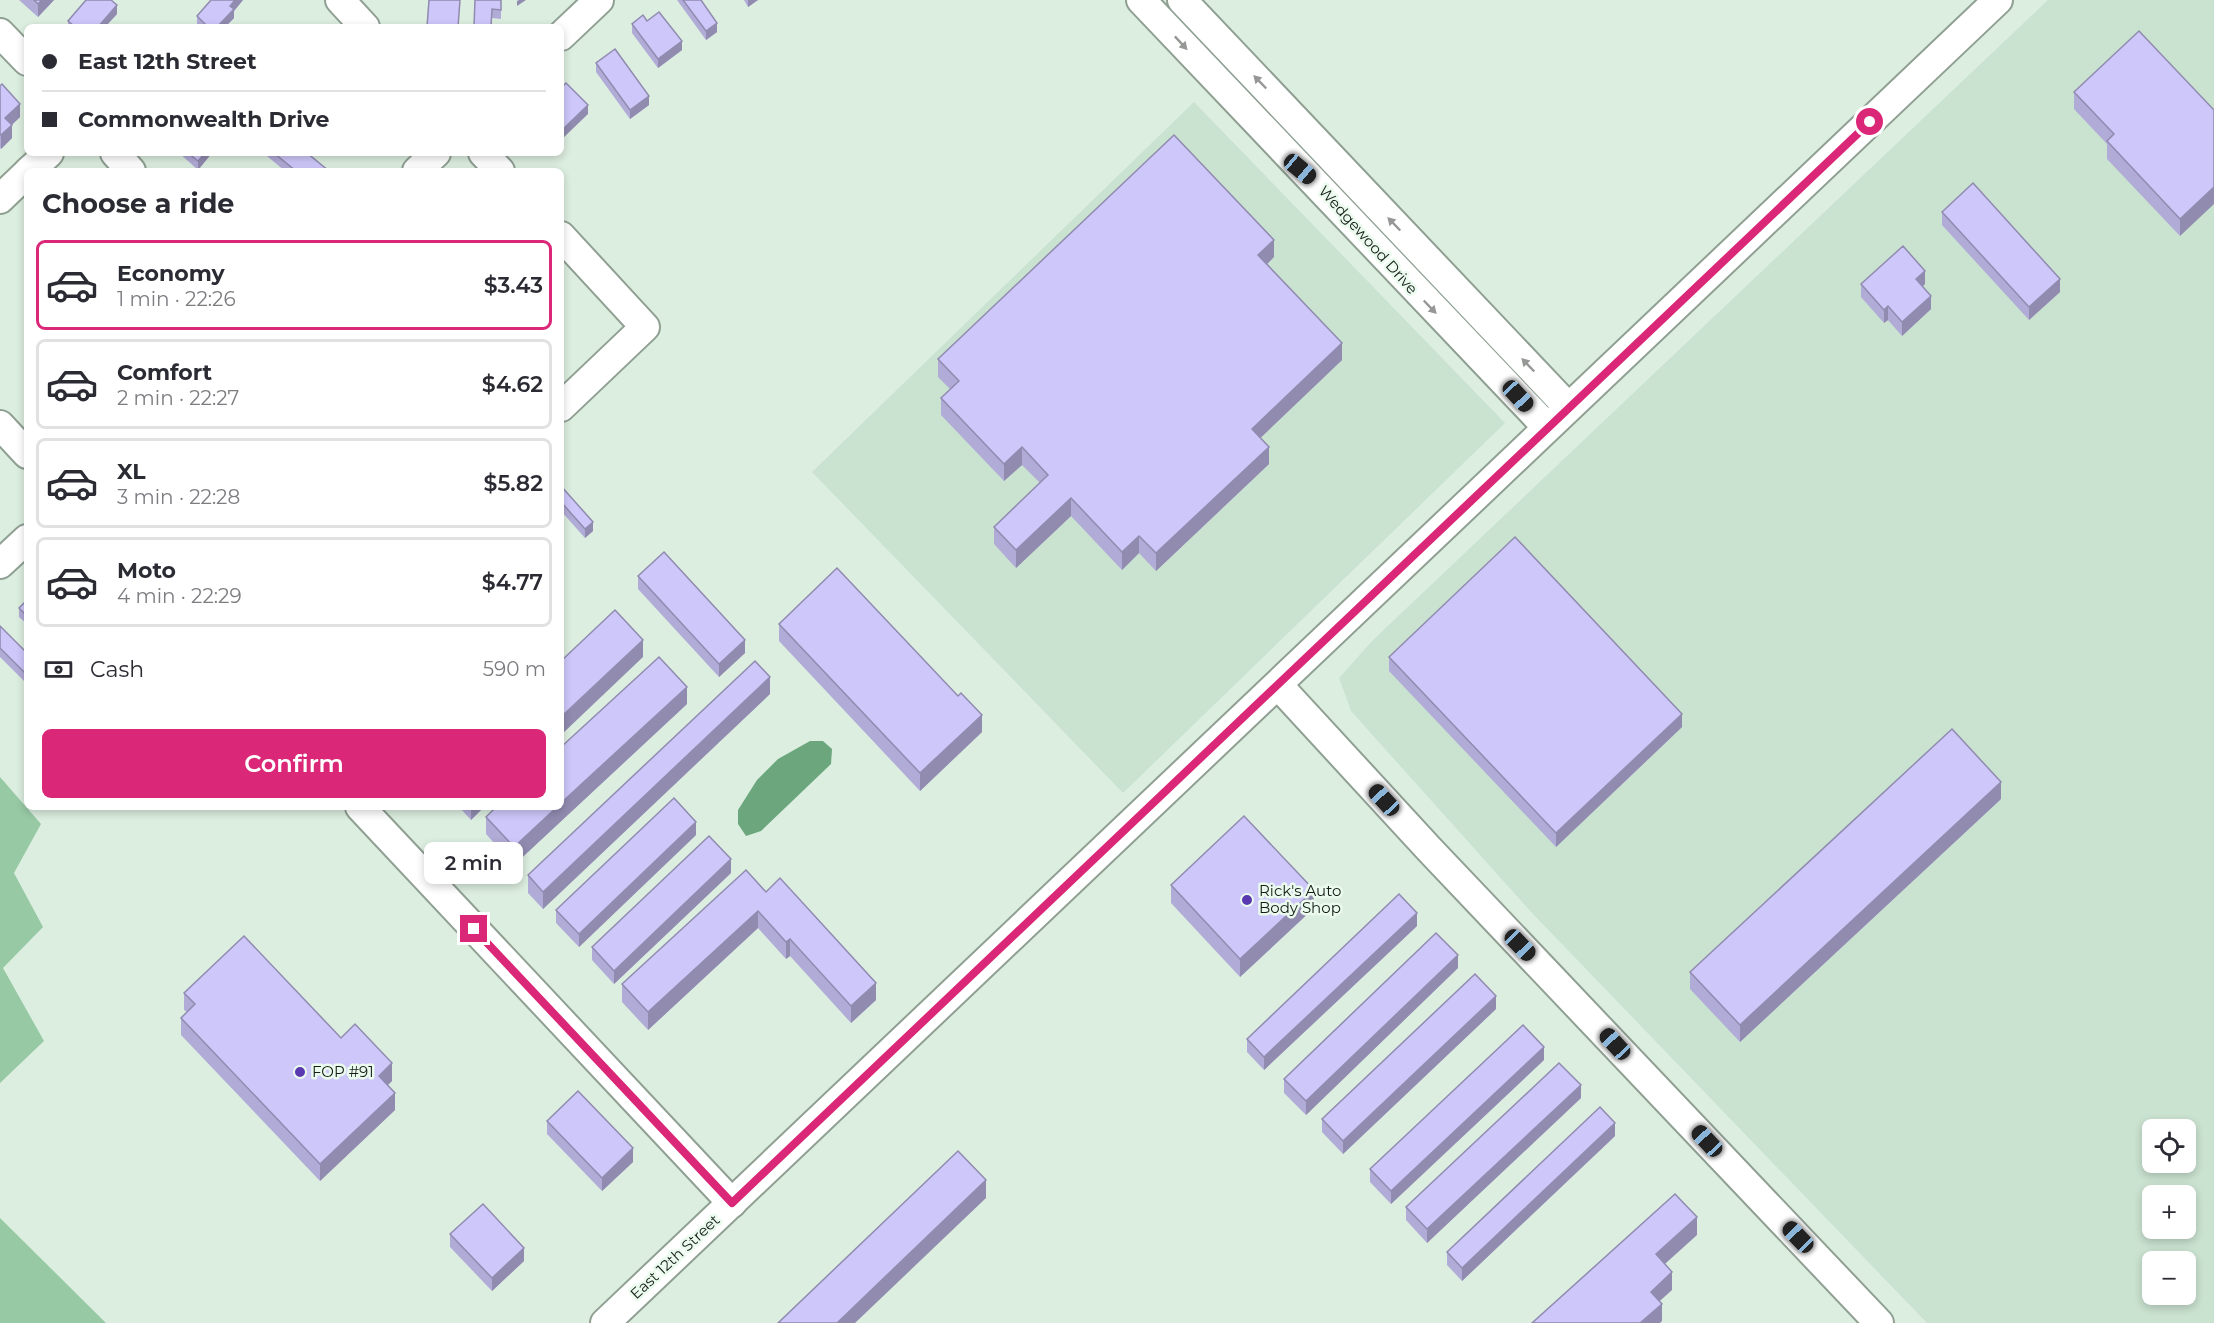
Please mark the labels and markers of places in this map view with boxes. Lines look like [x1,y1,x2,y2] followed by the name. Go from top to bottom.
[1259,881,1341,917] place label: Rick's Auto Body Shop
[1240,893,1254,907] marker: Rick's Auto Body Shop
[312,1062,374,1081] place label: FOP #91
[293,1065,307,1079] marker: FOP #91

